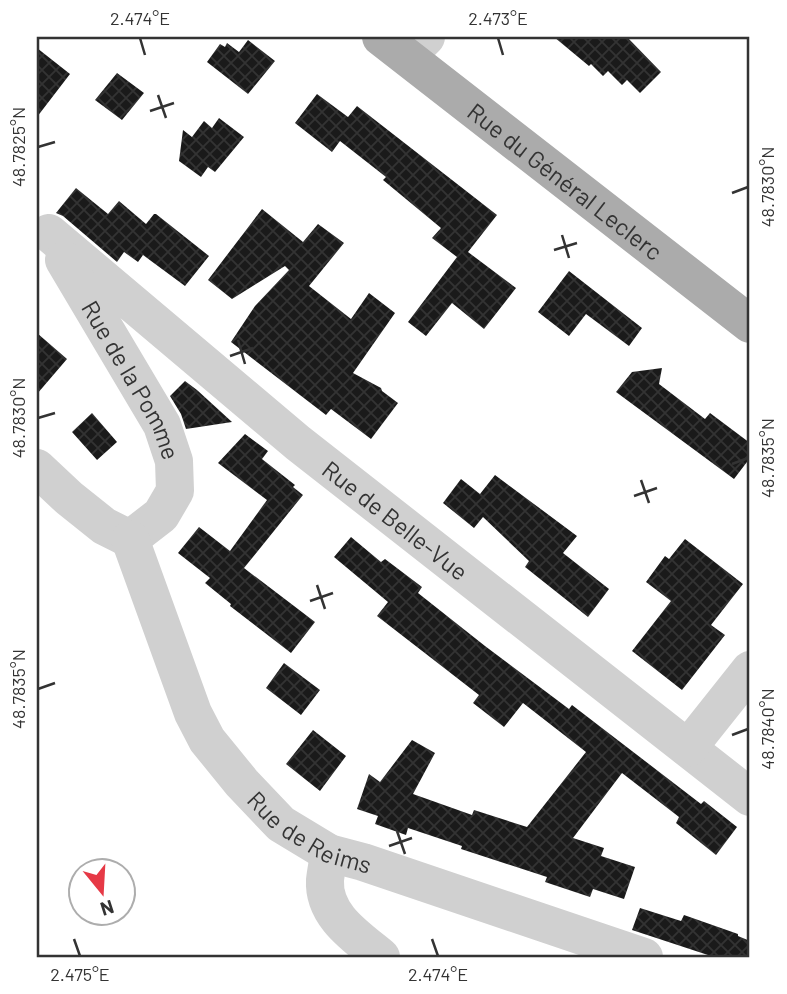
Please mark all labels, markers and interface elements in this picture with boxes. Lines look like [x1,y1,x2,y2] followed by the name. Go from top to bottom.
[110,7,170,29] text: 2.474°E
[468,7,528,29] text: 2.473°E
[463,96,669,265] street label: Rue du Général Leclerc
[7,107,29,187] text: 48.7825°N
[756,147,778,227] text: 48.7830°N
[77,295,187,463] street label: Rue de la Pomme
[7,378,29,458] text: 48.7830°N
[756,418,778,498] text: 48.7835°N
[317,454,474,586] street label: Rue de Belle-Vue
[7,649,29,729] text: 48.7835°N
[756,688,778,770] text: 48.7840°N
[242,784,376,879] street label: Rue de Reims
[66,858,136,928] north arrow
[98,896,117,922] text: N
[50,963,110,985] text: 2.475°E
[408,963,468,985] text: 2.474°E

